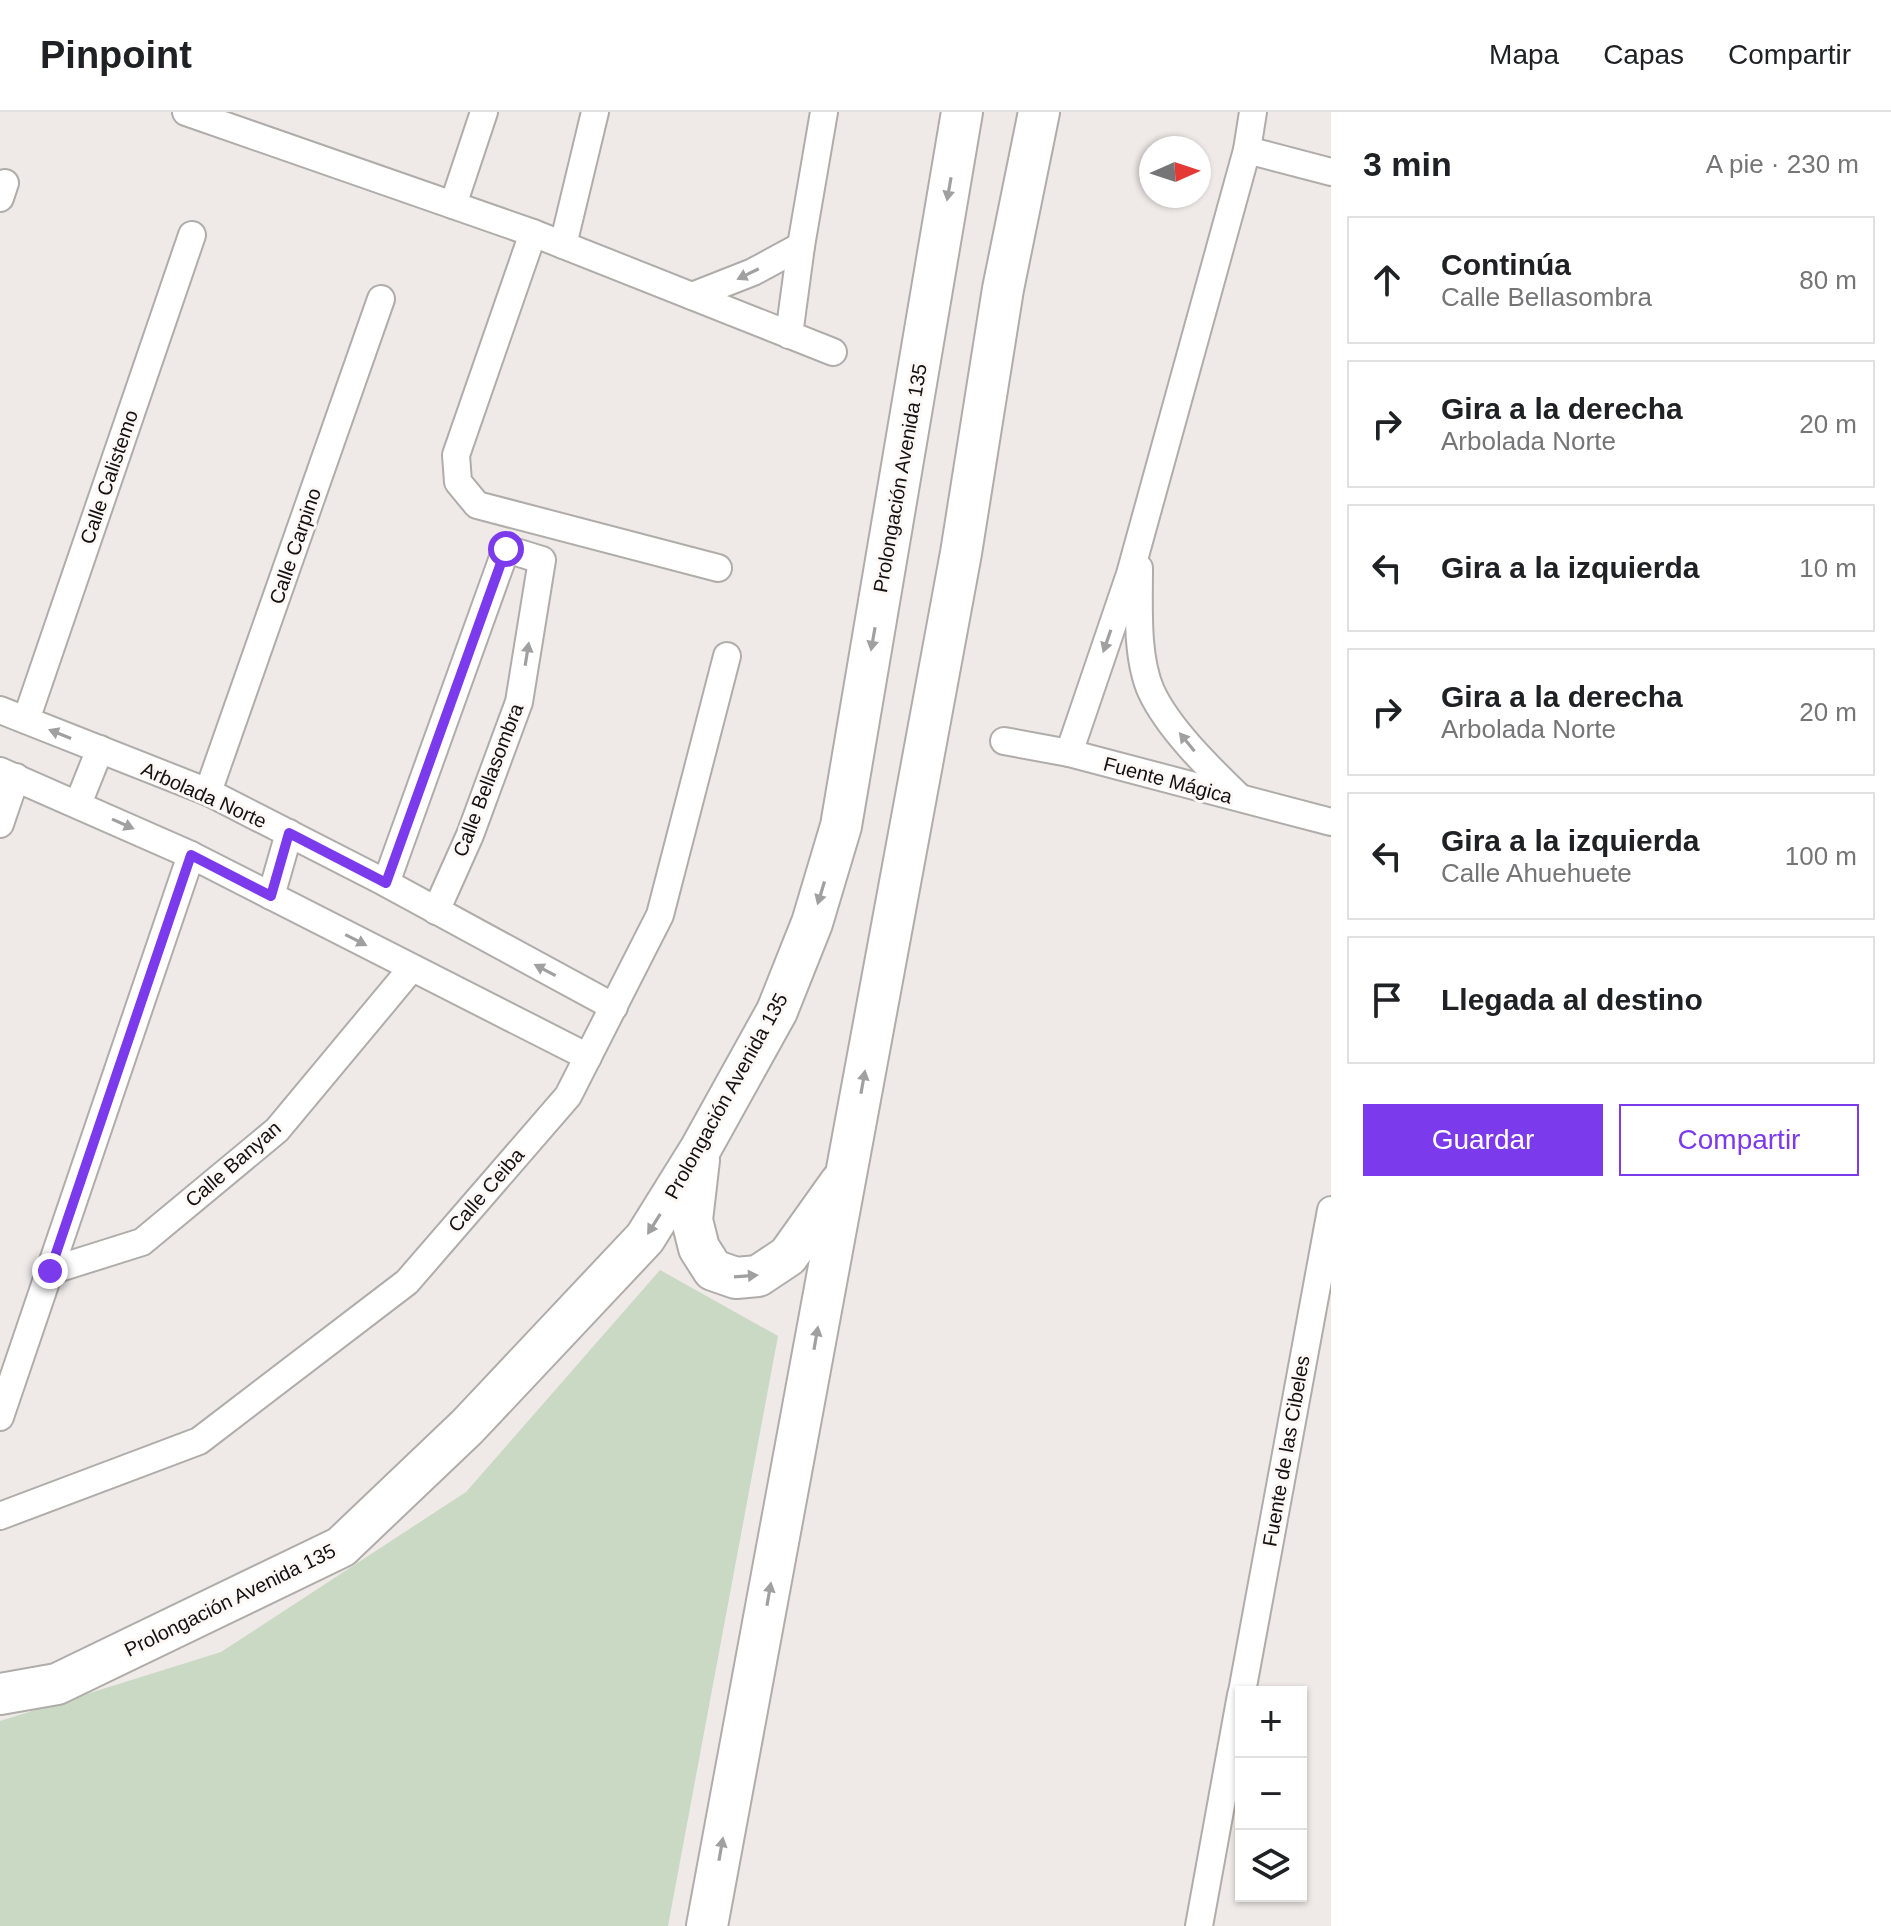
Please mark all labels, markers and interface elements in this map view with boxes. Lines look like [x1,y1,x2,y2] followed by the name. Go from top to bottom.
[40,34,192,76] text: Pinpoint
[1489,39,1559,70] text: Mapa
[1603,39,1684,70] text: Capas
[1728,39,1851,70] text: Compartir
[1139,136,1211,208] north arrow
[1363,145,1452,183] text: 3 min
[1706,149,1859,179] text: A pie · 230 m
[943,177,955,202] one-way arrow
[1441,248,1571,281] text: Continúa
[1365,258,1409,302] icon: ahead
[1799,265,1857,295] text: 80 m
[736,267,759,281] one-way arrow
[1441,282,1652,312] text: Calle Bellasombra
[869,362,931,594] street label: Prolongación Avenida 135
[1441,392,1683,425] text: Gira a la derecha
[1365,402,1409,446] icon: right
[76,407,142,547] street label: Calle Calistemo
[1799,409,1857,439] text: 20 m
[1441,426,1616,456] text: Arbolada Norte
[265,485,325,607] street label: Calle Carpino
[488,531,524,567] route start
[1365,546,1409,590] icon: left
[1441,551,1699,584] text: Gira a la izquierda
[1799,553,1857,583] text: 10 m
[867,626,879,651] one-way arrow
[1100,629,1112,653] one-way arrow
[521,641,534,666] one-way arrow
[1441,680,1683,713] text: Gira a la derecha
[1365,690,1409,734] icon: right
[1799,697,1857,727] text: 20 m
[449,699,528,860] street label: Calle Bellasombra
[1441,714,1616,744] text: Arbolada Norte
[48,727,72,740] one-way arrow
[1179,732,1196,752] one-way arrow
[1101,752,1236,808] street label: Fuente Mágica
[138,758,270,832] street label: Arbolada Norte
[111,818,135,831] one-way arrow
[1441,824,1699,857] text: Gira a la izquierda
[1365,834,1409,878] icon: left
[1785,841,1857,871] text: 100 m
[1441,858,1632,888] text: Calle Ahuehuete
[814,881,827,905] one-way arrow
[344,934,367,947] one-way arrow
[534,963,556,977] one-way arrow
[1365,978,1409,1022] icon: arrive
[1441,983,1703,1016] text: Llegada al destino
[660,989,792,1203] street label: Prolongación Avenida 135
[858,1070,870,1095] one-way arrow
[1363,1104,1603,1176] button: Guardar
[1619,1104,1859,1176] button: Compartir
[181,1117,285,1211] street label: Calle Banyan
[444,1143,529,1236] street label: Calle Ceiba
[647,1213,661,1235] one-way arrow
[32,1253,68,1289] route end
[733,1269,758,1282] one-way arrow
[810,1325,822,1350] one-way arrow
[1258,1354,1314,1548] street label: Fuente de las Cibeles
[121,1539,339,1661] street label: Prolongación Avenida 135
[763,1581,775,1606] one-way arrow
[1235,1686,1307,1902] map controls
[1235,1686,1307,1758] button: +
[1235,1758,1307,1830] button: −
[1235,1830,1307,1902] button: layers
[716,1837,728,1862] one-way arrow

